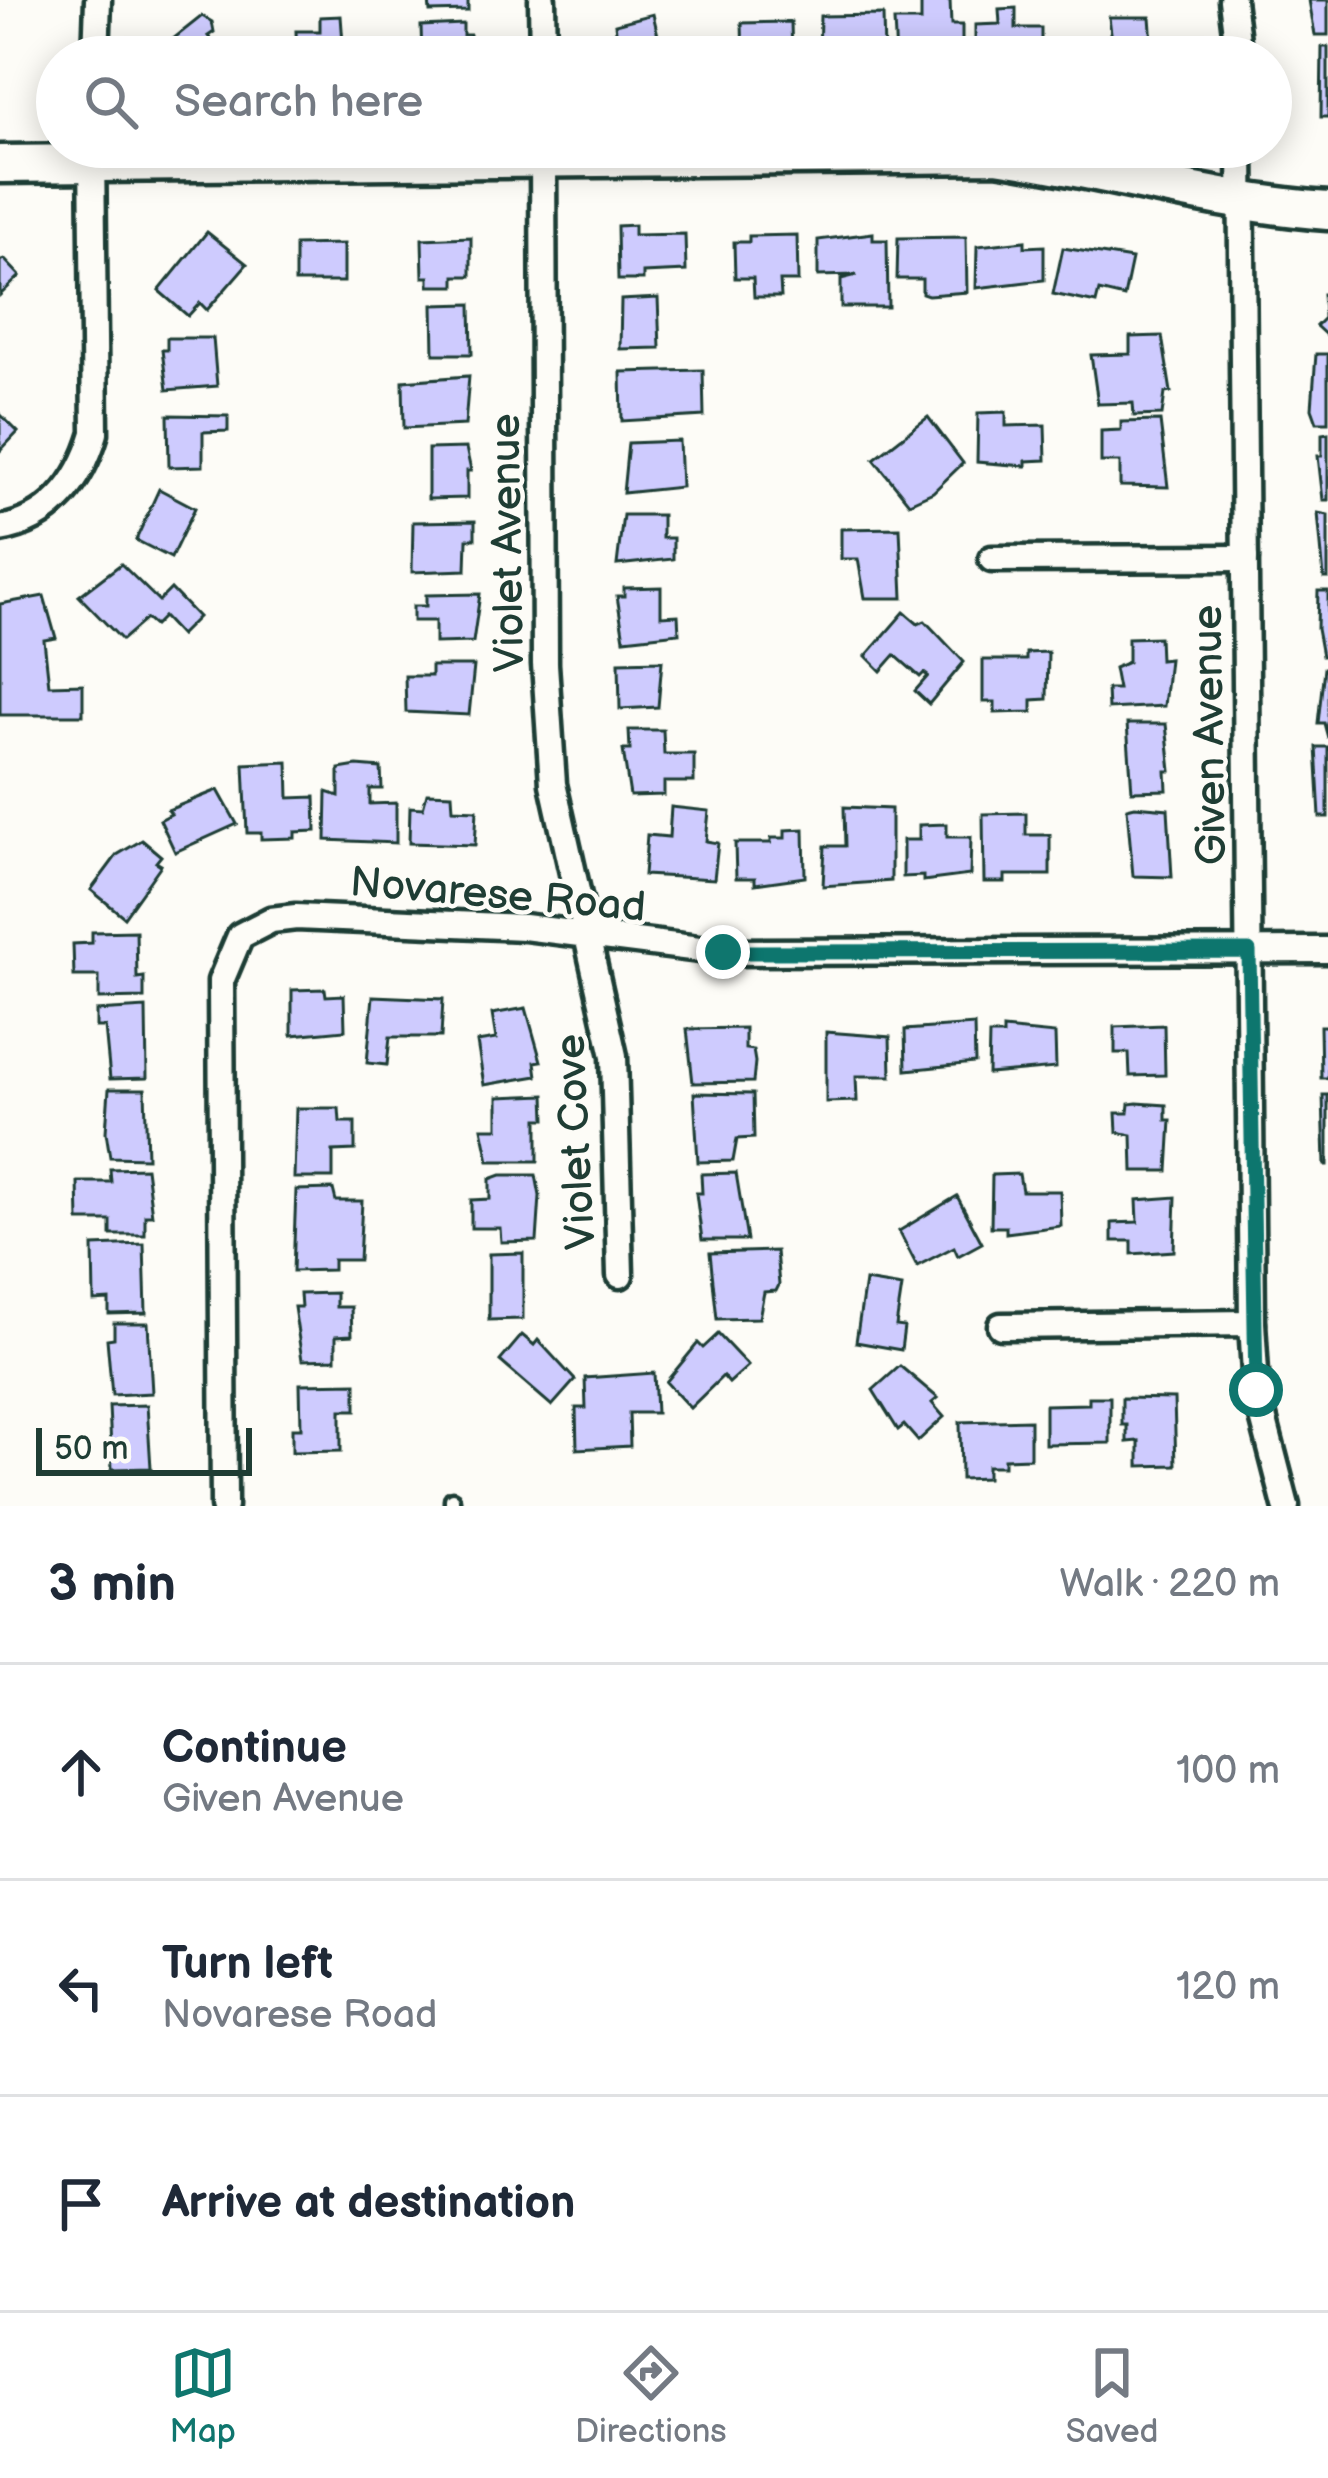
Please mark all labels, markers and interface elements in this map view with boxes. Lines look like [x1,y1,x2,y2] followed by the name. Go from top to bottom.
[36,36,1292,168] search box
[78,69,144,135] icon: search
[174,75,423,130] text: Search here
[481,413,536,673] street label: Violet Avenue
[1183,604,1238,866] street label: Given Avenue
[348,857,648,934] street label: Novarese Road
[696,925,750,979] route end
[545,1033,608,1251] street label: Violet Cove
[1229,1363,1283,1417] route start
[36,1422,252,1475] scale bar
[54,1429,129,1469] text: 50 m
[48,1554,176,1615] text: 3 min
[1060,1561,1280,1608] text: Walk · 220 m
[162,1721,347,1776] text: Continue
[48,1739,114,1805] icon: ahead
[1176,1748,1280,1795] text: 100 m
[162,1776,404,1823] text: Given Avenue
[162,1937,333,1992] text: Turn left
[48,1955,114,2021] icon: left
[1176,1964,1280,2011] text: 120 m
[162,1992,437,2039] text: Novarese Road
[48,2171,114,2237] icon: arrive
[162,2176,575,2231] text: Arrive at destination
[170,2340,236,2452] tab: Map
[575,2340,727,2452] tab: Directions
[1066,2340,1158,2452] tab: Saved

